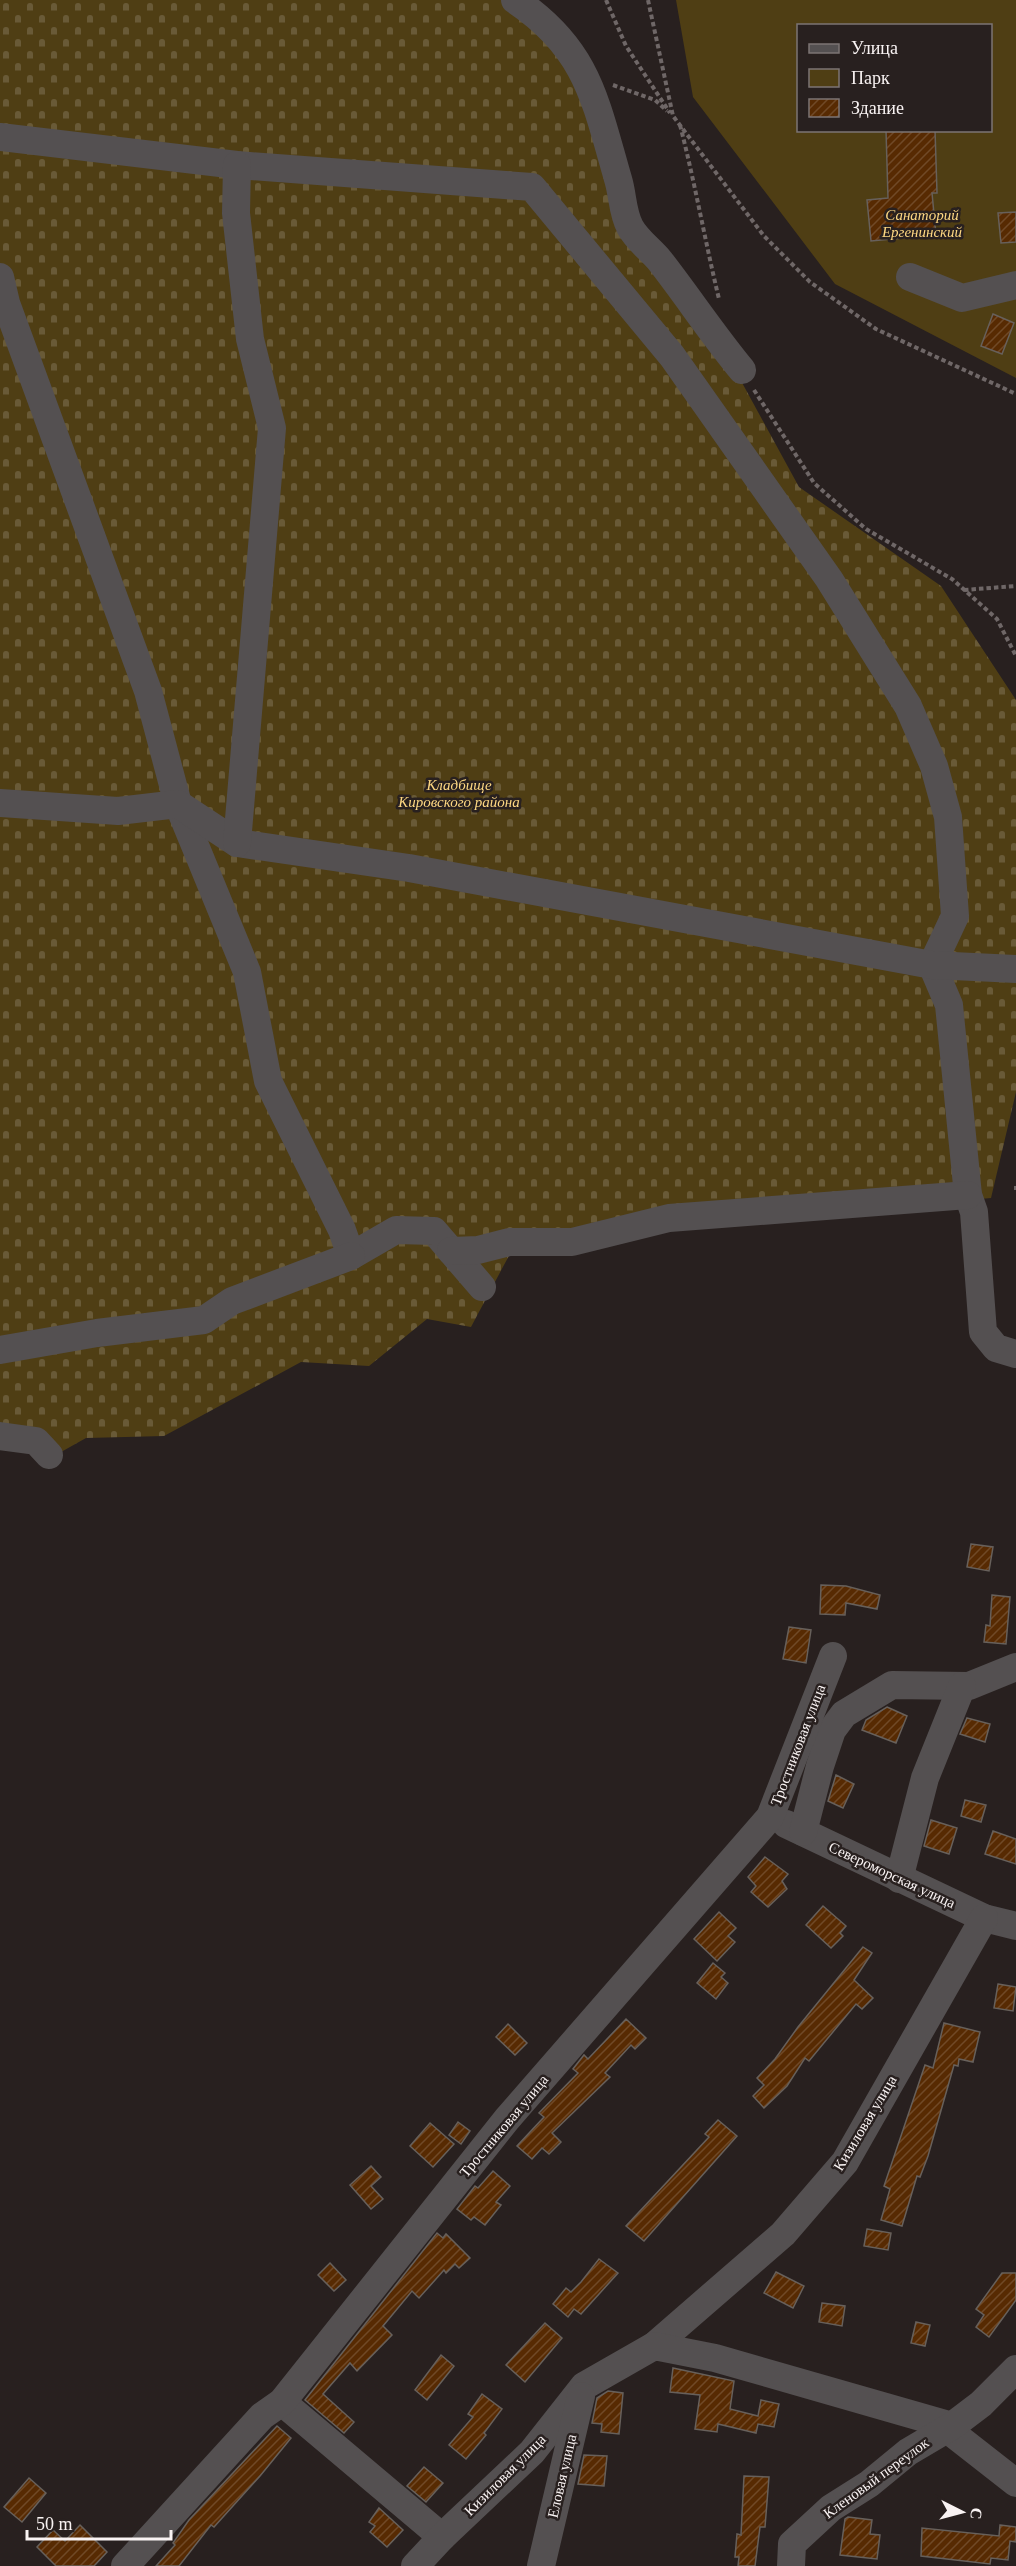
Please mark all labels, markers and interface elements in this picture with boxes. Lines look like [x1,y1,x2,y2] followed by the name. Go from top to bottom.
[797,24,992,132] legend
[851,38,898,58] text: Улица
[851,68,890,88] text: Парк
[851,98,904,118] text: Здание
[881,207,963,240] park label: Санаторий Ергенинский
[397,777,520,810] park label: Кладбище Кировского района
[768,1682,829,1808] street label: Тростниковая улица
[826,1839,958,1912] street label: Североморская улица
[457,2071,552,2180] street label: Тростниковая улица
[830,2072,900,2173] street label: Кизиловая улица
[461,2431,549,2519] street label: Кизиловая улица
[545,2432,579,2519] street label: Еловая улица
[820,2434,932,2522] street label: Кленовый переулок
[932,2482,992,2542] north arrow
[27,2503,171,2541] scale bar
[967,2507,985,2520] text: С
[36,2514,73,2534] text: 50 m

